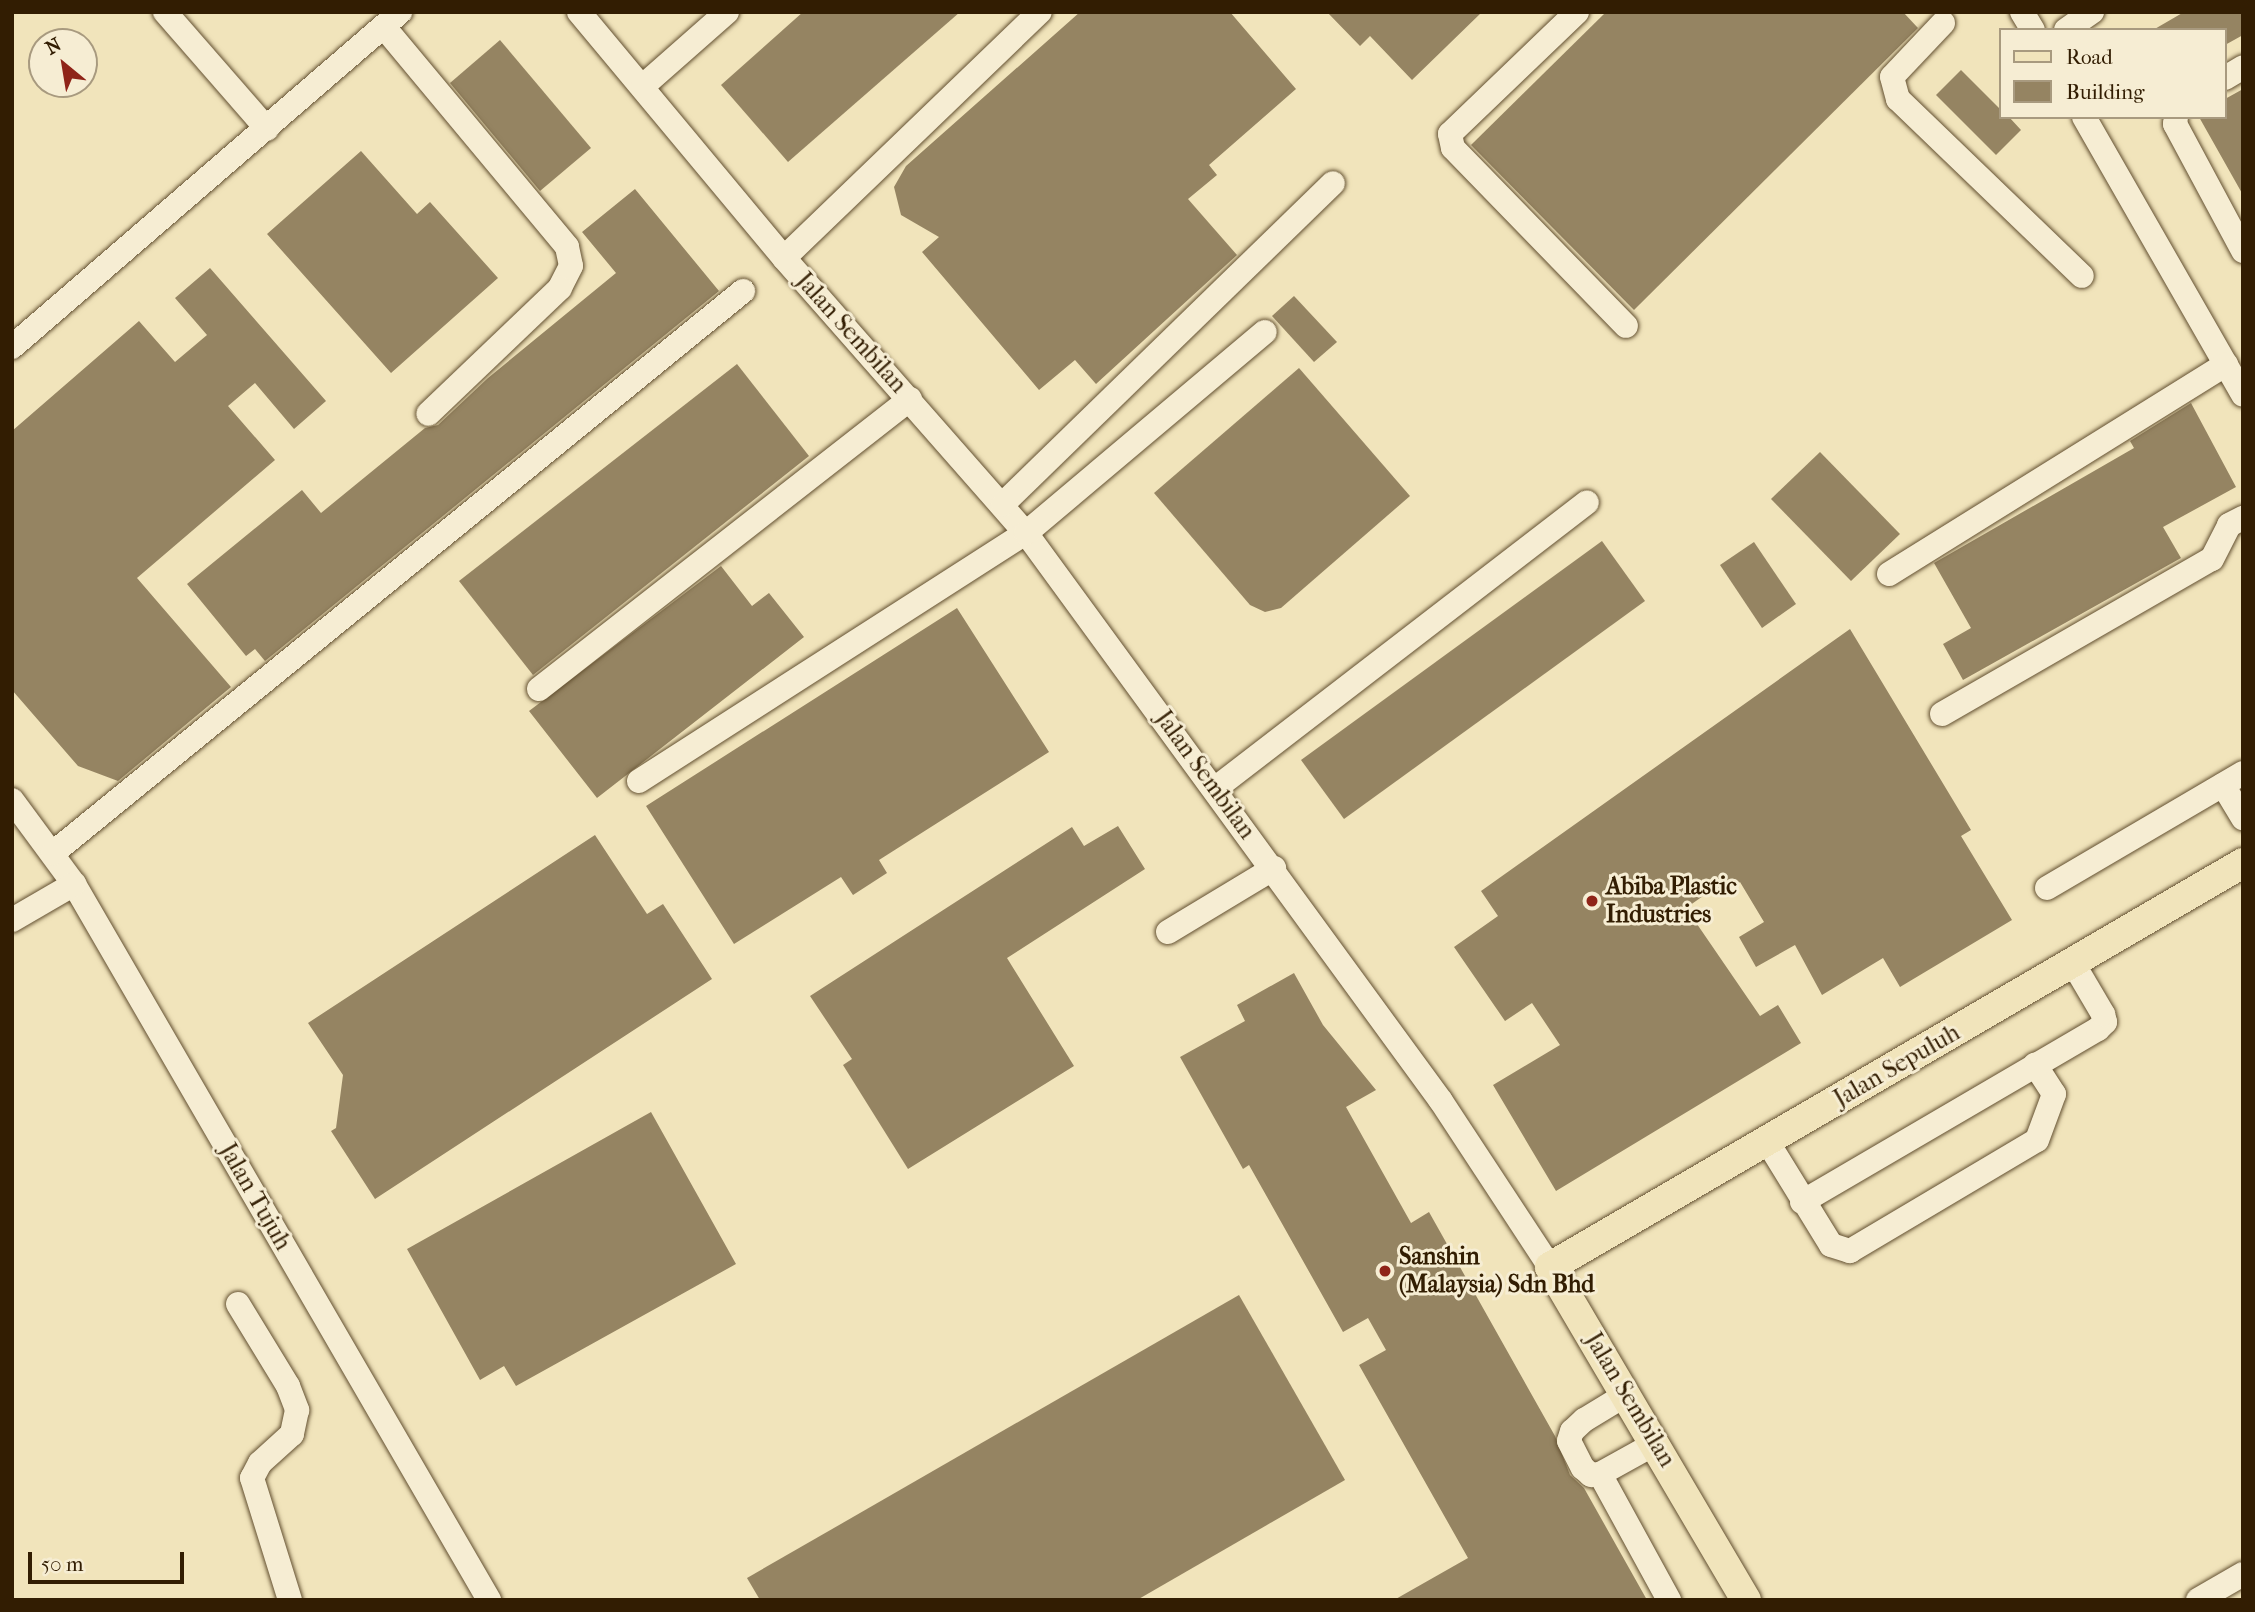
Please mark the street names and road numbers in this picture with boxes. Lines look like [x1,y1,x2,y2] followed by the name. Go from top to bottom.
[790,267,912,399] street label: Jalan Sembilan
[1149,705,1261,845] street label: Jalan Sembilan
[1829,1018,1965,1114] street label: Jalan Sepuluh
[213,1138,297,1256] street label: Jalan Tujuh
[1579,1328,1681,1472] street label: Jalan Sembilan

